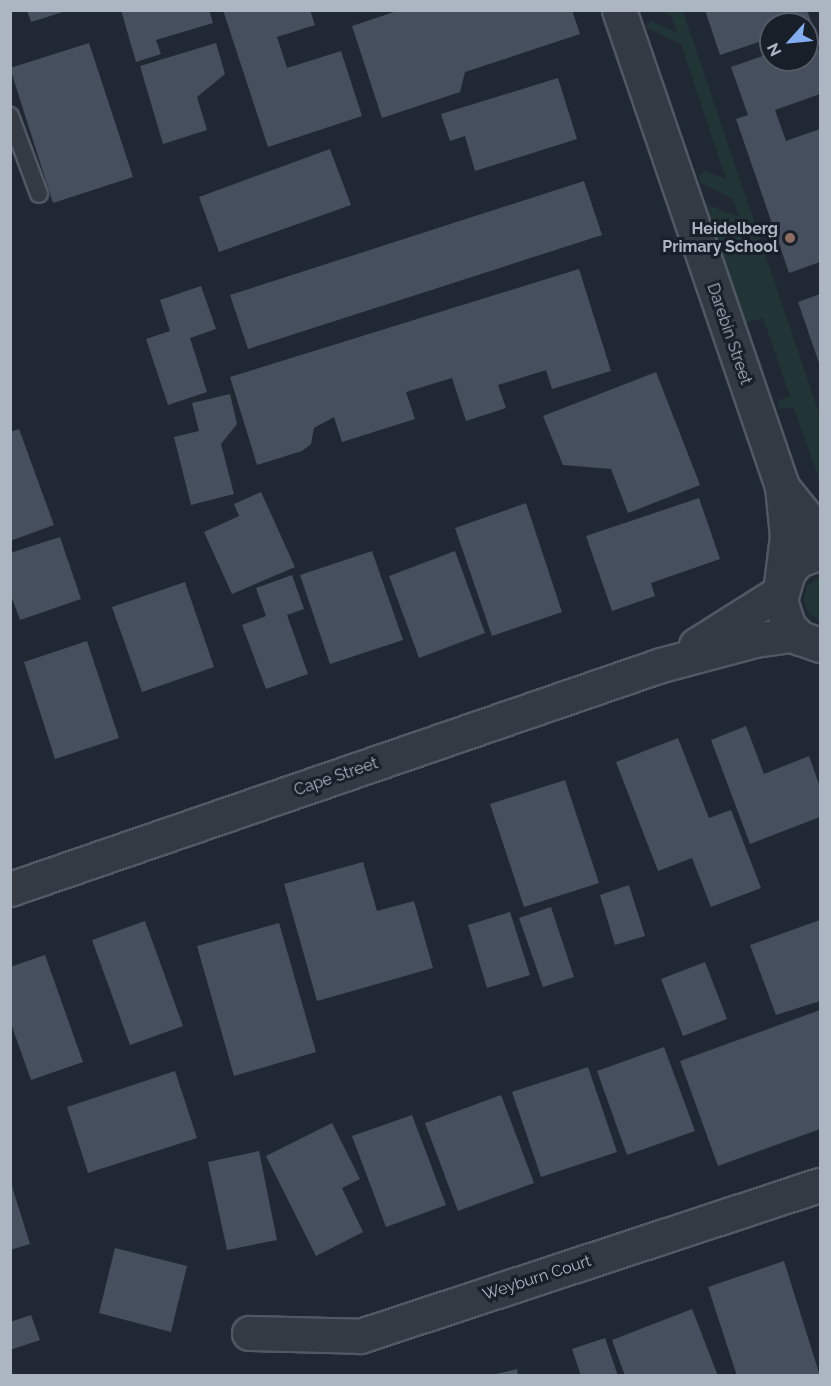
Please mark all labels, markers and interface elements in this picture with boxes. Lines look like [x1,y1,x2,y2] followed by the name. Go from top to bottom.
[759,12,819,72] north arrow
[763,40,786,59] text: N
[662,219,778,257] place label: Heidelberg Primary School
[783,231,797,245] marker: Heidelberg Primary School
[703,281,755,387] street label: Darebin Street
[292,754,380,800] street label: Cape Street
[480,1251,594,1305] street label: Weyburn Court

